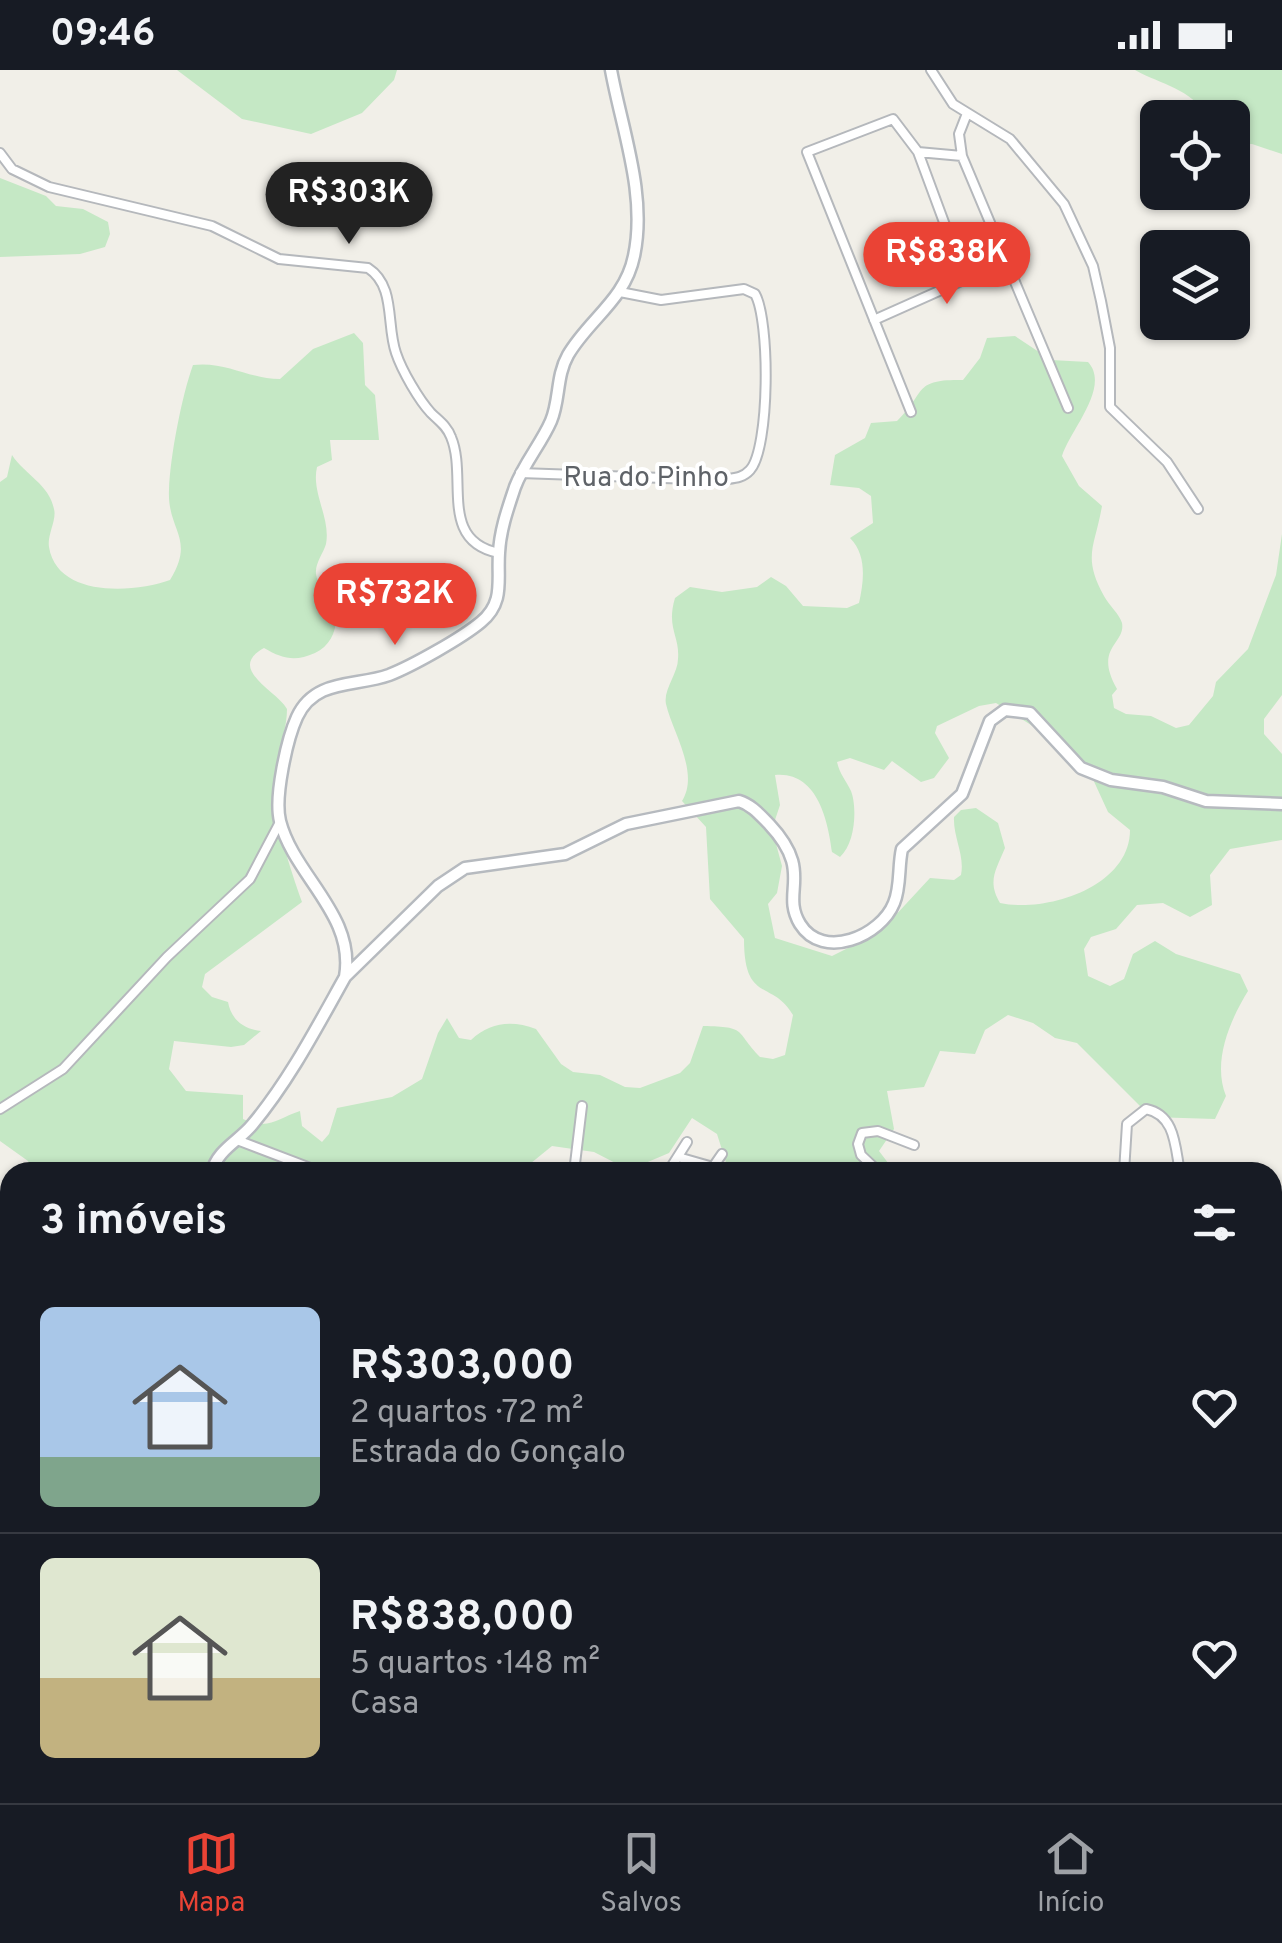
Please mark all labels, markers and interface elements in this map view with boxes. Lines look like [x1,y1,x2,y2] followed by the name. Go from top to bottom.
[50,11,155,60] text: 09:46
[1140,100,1250,340] map controls
[1140,100,1250,210] button: locate
[268,162,430,247] pin: R$303K
[288,174,410,214] text: R$303K
[866,222,1028,307] pin: R$838K
[1140,230,1250,340] button: layers
[885,234,1009,274] text: R$838K
[563,461,729,497] street label: Rua do Pinho
[314,563,476,648] pin: R$732K
[336,575,454,615] text: R$732K
[1187,1195,1242,1250] icon: filters
[40,1196,227,1249] text: 3 imóveis
[350,1341,574,1394] text: R$303,000
[120,1347,240,1467] icon: home
[1187,1380,1242,1435] icon: heart
[350,1394,584,1434] text: 2 quartos · 72 m²
[350,1434,626,1474] text: Estrada do Gonçalo
[350,1592,575,1645] text: R$838,000
[120,1598,240,1718] icon: home
[1187,1631,1242,1686] icon: heart
[350,1645,600,1685] text: 5 quartos · 148 m²
[350,1685,419,1725] text: Casa
[178,1826,245,1922] tab: Mapa
[600,1826,682,1922] tab: Salvos
[1037,1826,1104,1922] tab: Início

